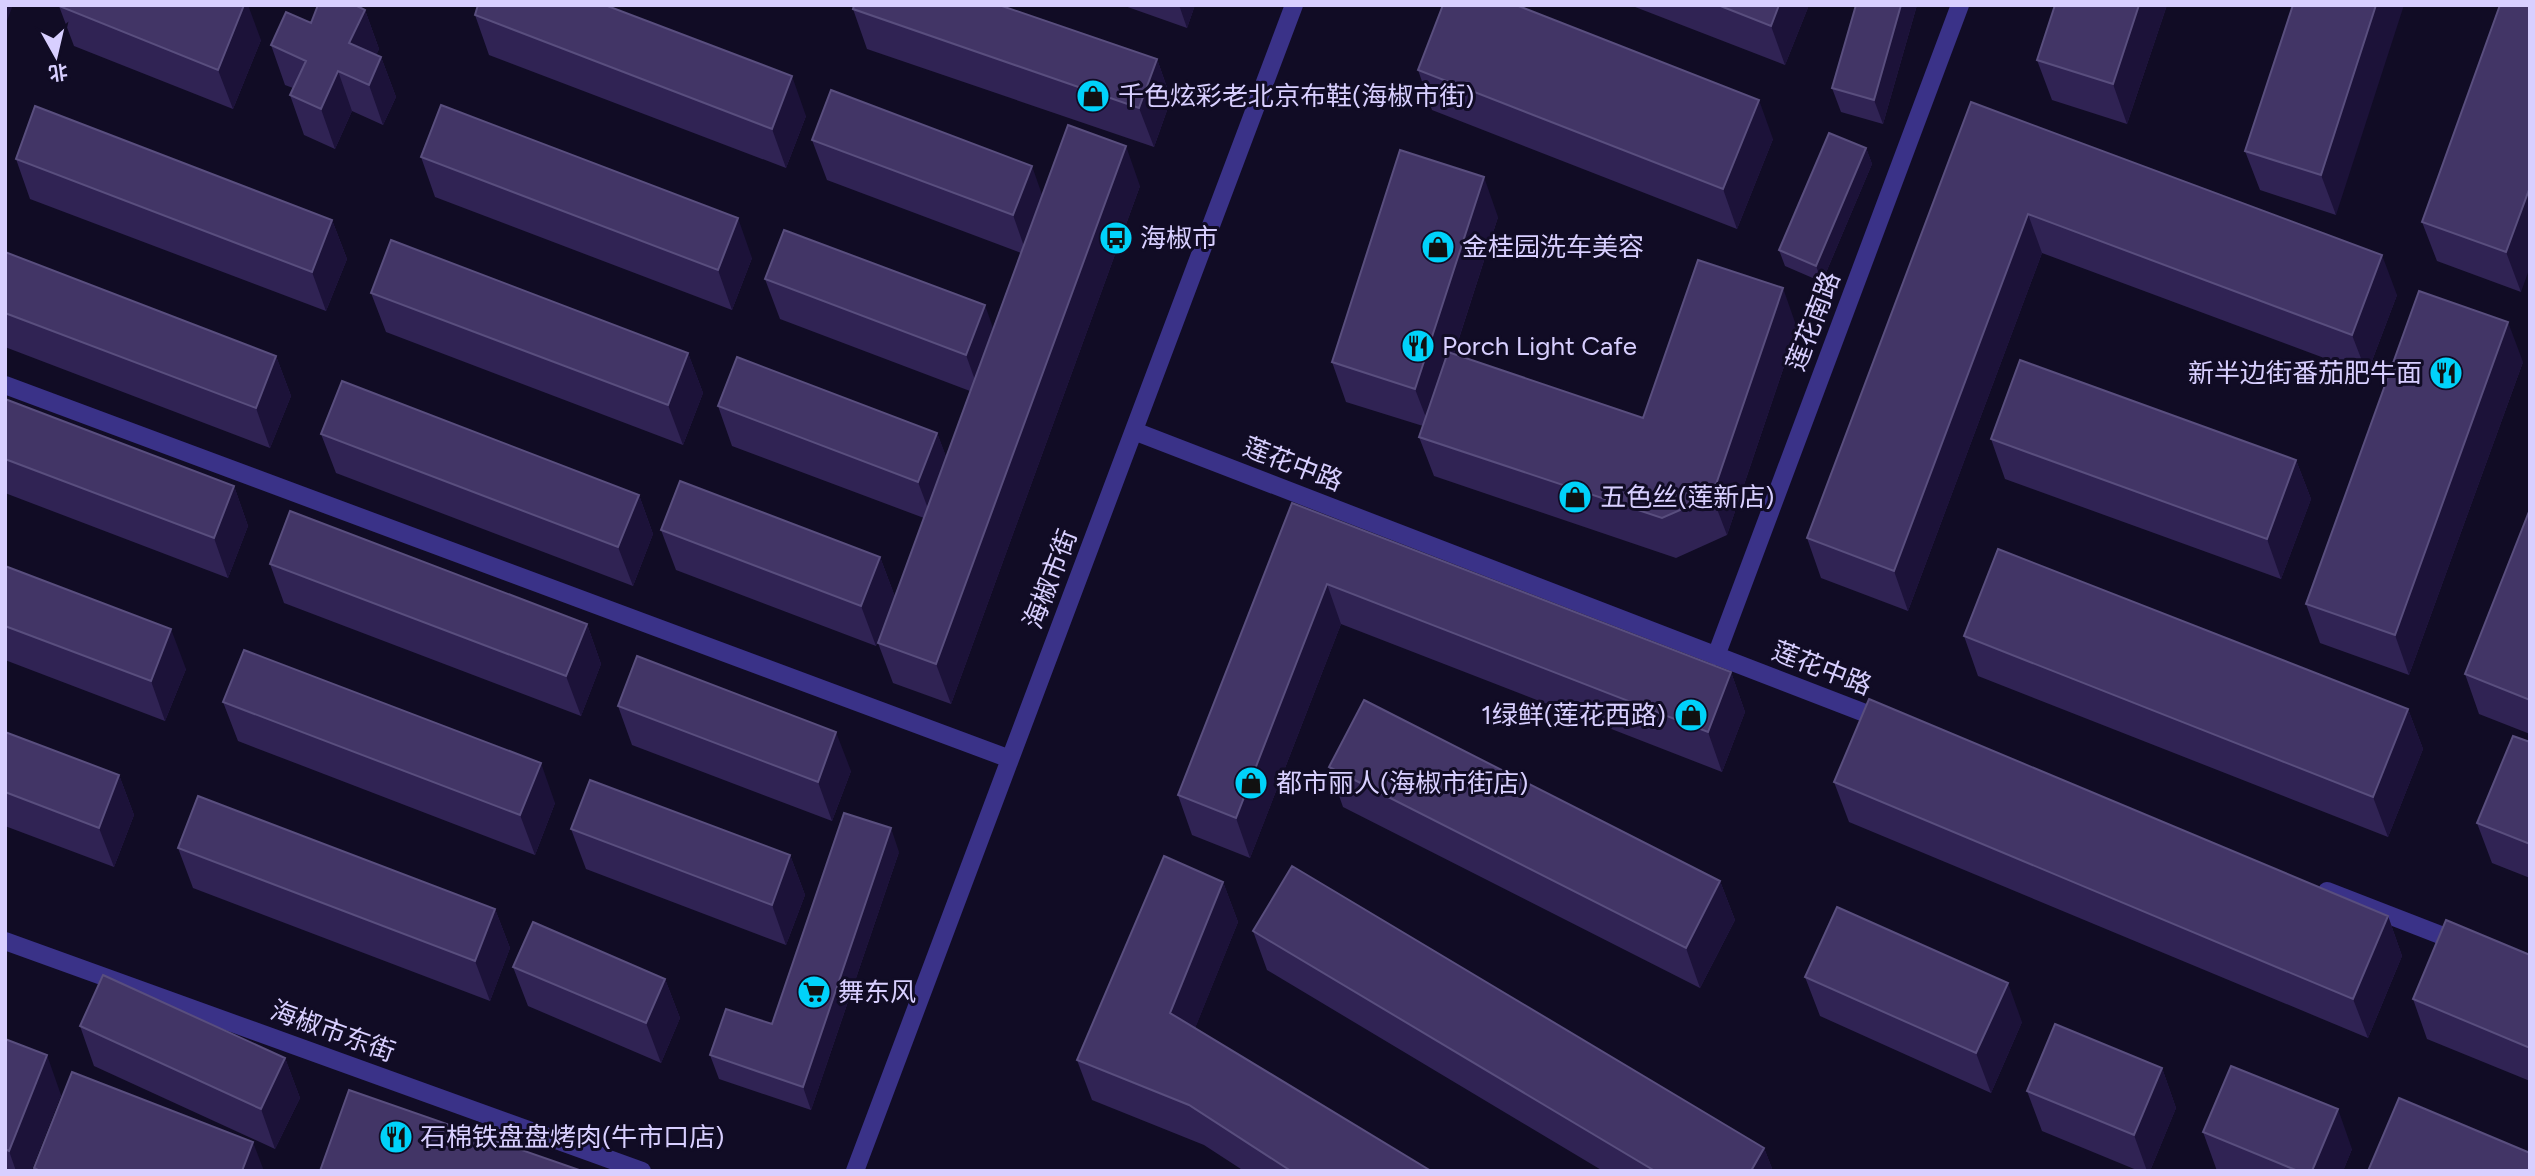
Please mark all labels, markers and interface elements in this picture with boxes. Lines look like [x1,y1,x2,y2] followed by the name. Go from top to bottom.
[21,21,91,91] north arrow
[47,60,69,85] text: 北
[1074,77,1112,115] shop icon: 千色炫彩老北京布鞋(海椒市街)
[1118,80,1474,112] place label: 千色炫彩老北京布鞋(海椒市街)
[1097,219,1135,257] bus stop icon: 海椒市
[1140,222,1218,254] place label: 海椒市
[1419,228,1457,266] shop icon: 金桂园洗车美容
[1462,231,1644,263] place label: 金桂园洗车美容
[1779,267,1847,375] street label: 莲花南路
[1399,327,1437,365] restaurant icon: Porch Light Cafe
[1442,330,1637,362] place label: Porch Light Cafe
[2427,354,2465,392] restaurant icon: 新半边街番茄肥牛面
[2188,357,2422,389] place label: 新半边街番茄肥牛面
[1239,430,1347,498] street label: 莲花中路
[1556,478,1594,516] shop icon: 五色丝(莲新店)
[1600,481,1774,513] place label: 五色丝(莲新店)
[1016,525,1084,633] street label: 海椒市街
[1768,634,1876,702] street label: 莲花中路
[1672,696,1710,734] shop icon: 1绿鲜(莲花西路)
[1481,699,1666,731] place label: 1绿鲜(莲花西路)
[1232,764,1270,802] shop icon: 都市丽人(海椒市街店)
[1276,767,1528,799] place label: 都市丽人(海椒市街店)
[795,973,833,1011] supermarket icon: 舞东风
[838,976,916,1008] place label: 舞东风
[266,994,400,1068] street label: 海椒市东街
[377,1118,415,1156] restaurant icon: 石棉铁盘盘烤肉(牛市口店)
[420,1121,724,1153] place label: 石棉铁盘盘烤肉(牛市口店)

